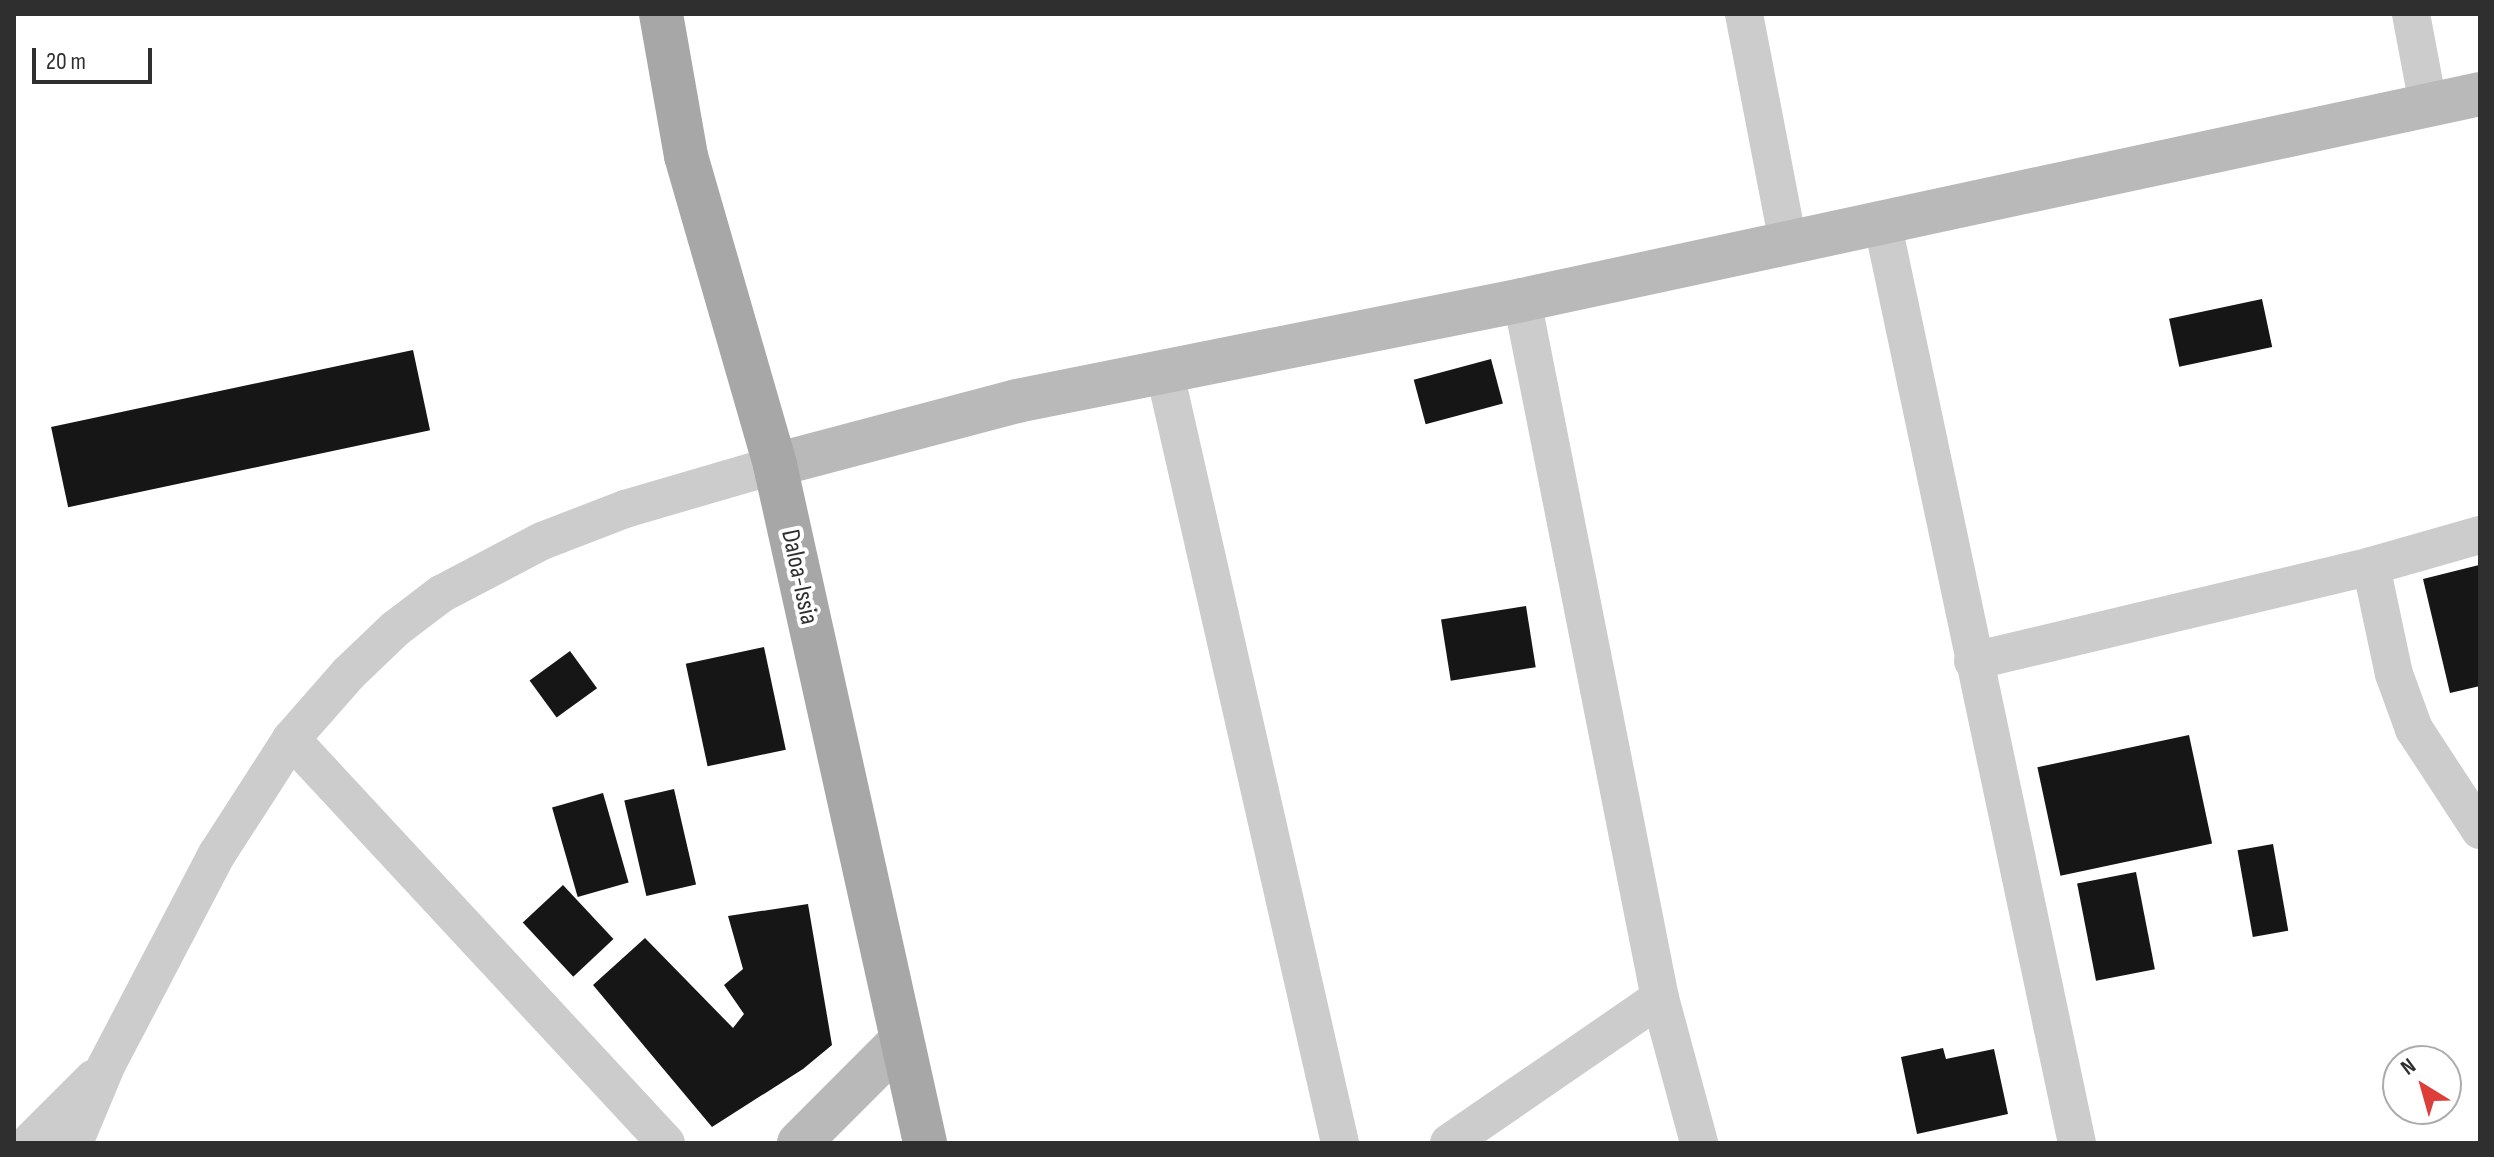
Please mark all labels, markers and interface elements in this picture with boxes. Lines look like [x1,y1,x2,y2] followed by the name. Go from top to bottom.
[36,32,156,82] scale bar
[46,47,86,76] text: 20 m
[774,527,824,627] street label: Daloa-Issia
[2382,1045,2462,1125] north arrow
[2396,1053,2421,1081] text: N

